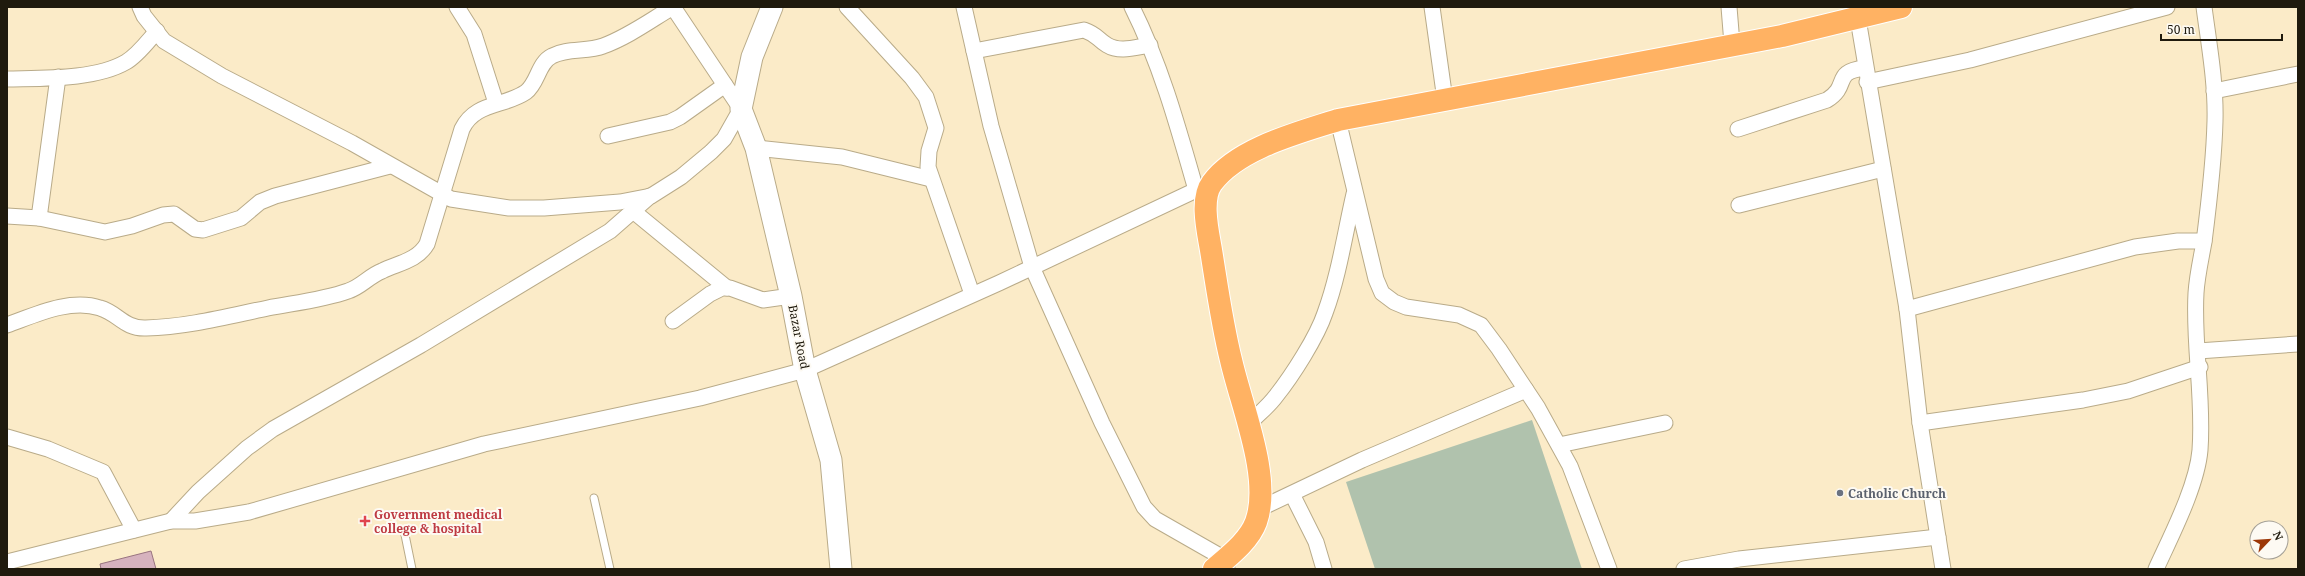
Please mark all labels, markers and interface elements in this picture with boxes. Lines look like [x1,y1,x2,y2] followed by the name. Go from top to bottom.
[2161,16,2282,42] scale bar
[2167,21,2195,38] text: 50 m
[784,303,814,371] street label: Bazar Road
[1848,485,1946,502] place label: Catholic Church
[1835,488,1845,498] marker: Catholic Church
[374,506,503,537] place label: Government medical college & hospital
[359,515,371,527] marker: Government medical college & hospital
[2249,520,2289,560] north arrow
[2270,528,2287,543] text: N

